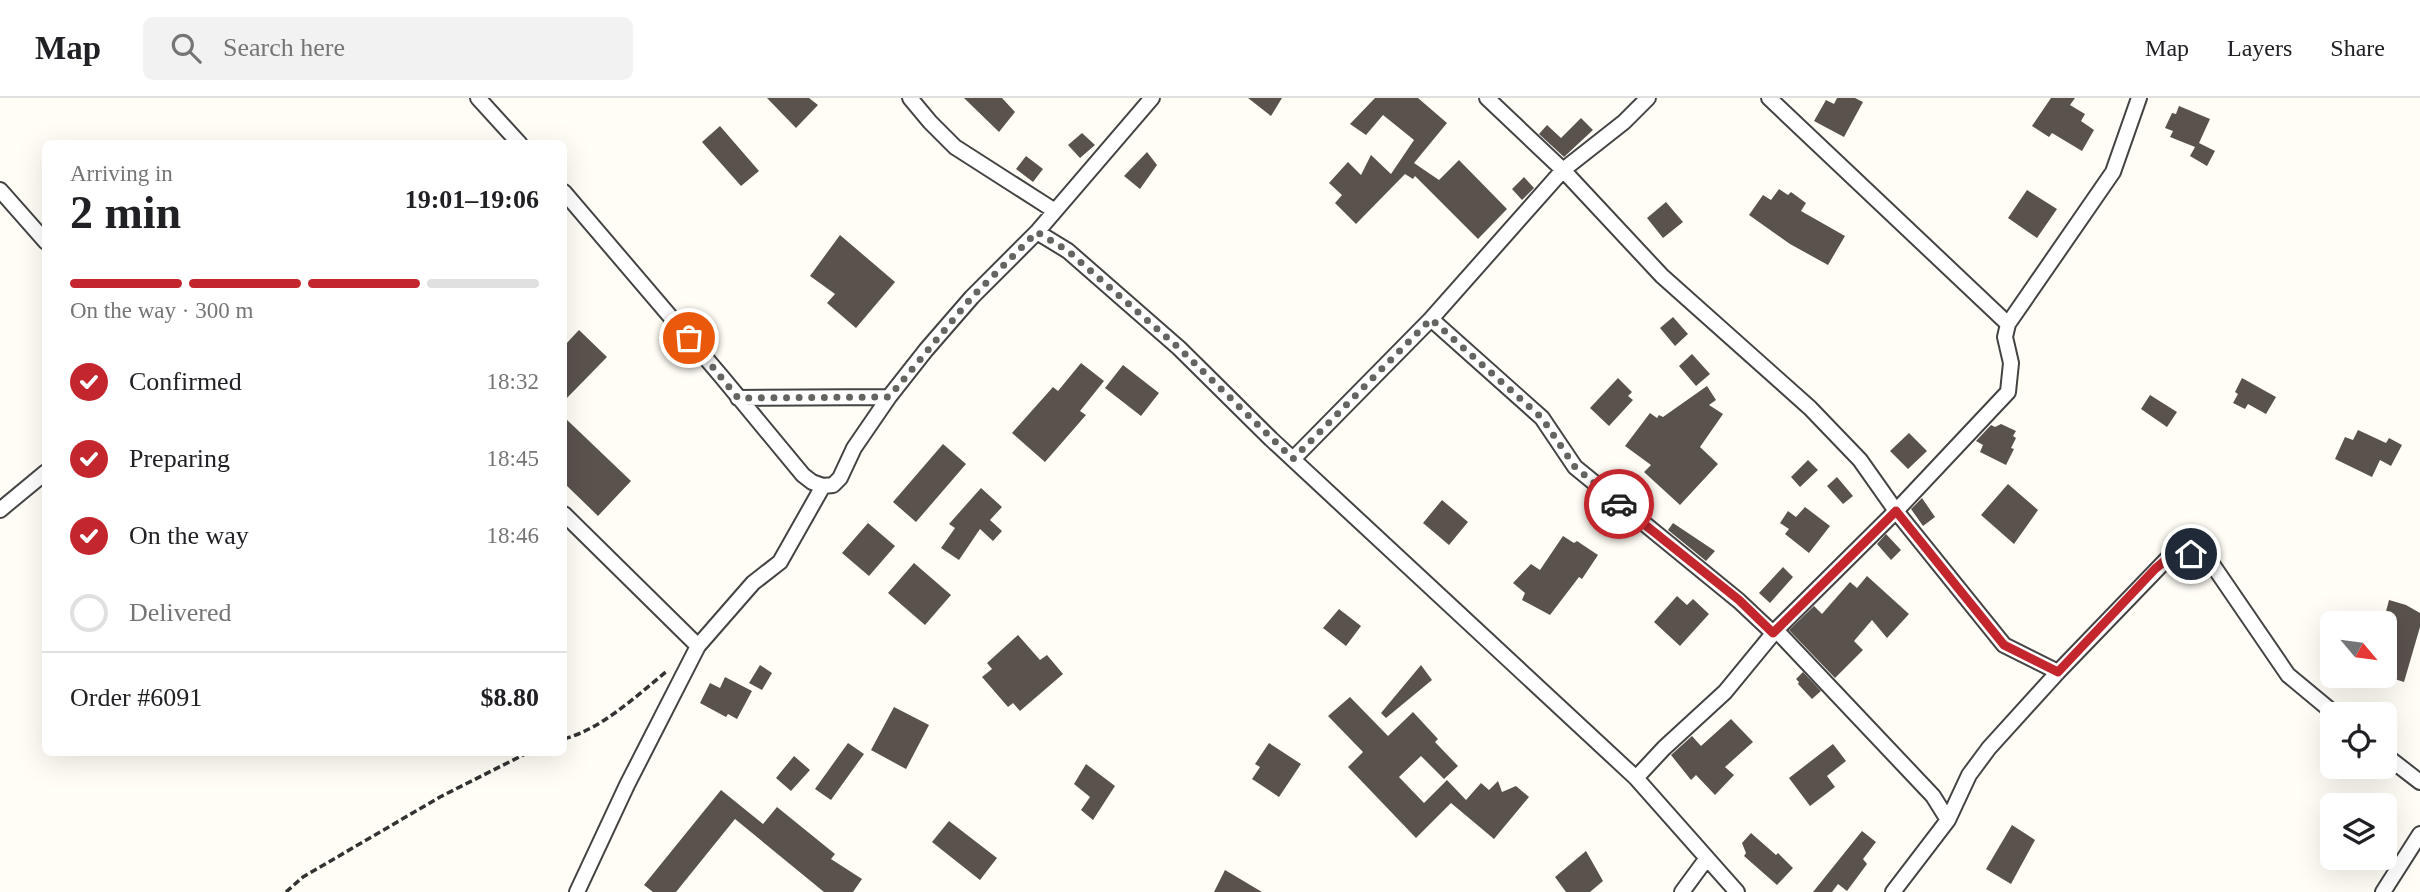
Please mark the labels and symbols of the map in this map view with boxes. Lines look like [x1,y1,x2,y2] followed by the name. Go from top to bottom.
[659,308,719,368] pin
[1584,469,1654,539] courier
[2161,524,2221,584] pin
[2320,611,2398,688] north arrow

